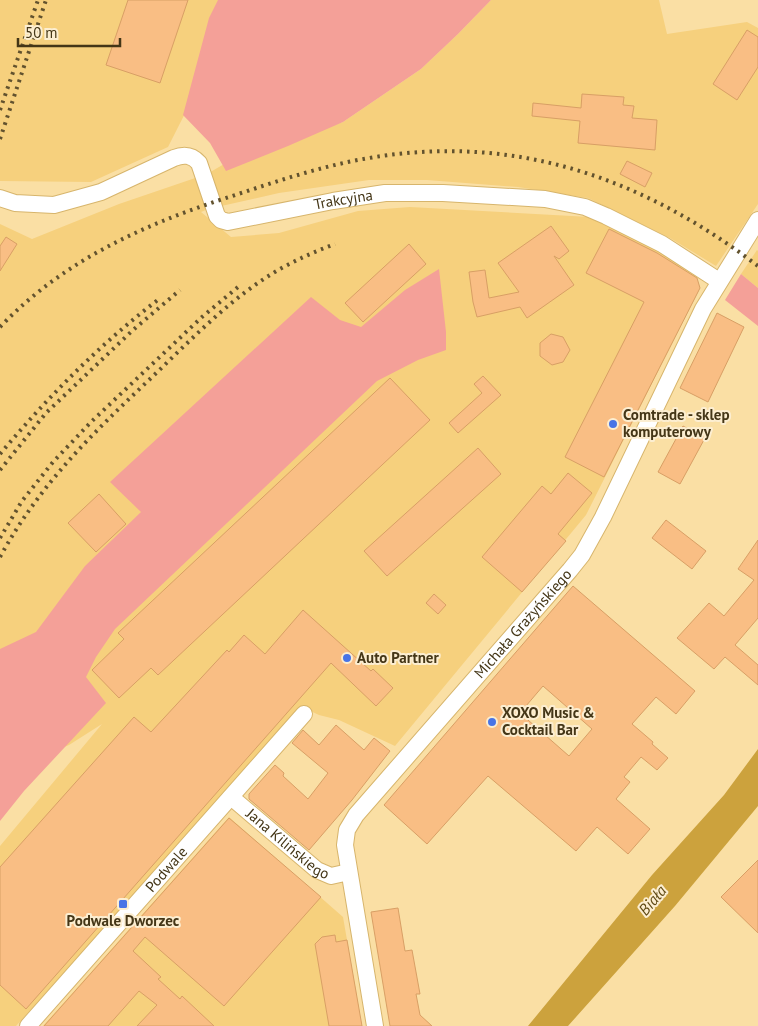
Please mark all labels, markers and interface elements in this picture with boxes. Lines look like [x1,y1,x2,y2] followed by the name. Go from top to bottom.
[18,15,120,47] scale bar
[25,23,58,42] text: 50 m
[312,185,374,214] street label: Trakcyjna
[623,405,730,441] place label: Comtrade - sklep komputerowy
[607,418,619,430] marker: Comtrade - sklep komputerowy
[470,565,575,682] street label: Michała Grażyńskiego
[357,648,439,667] place label: Auto Partner
[341,652,353,664] marker: Auto Partner
[502,703,595,739] place label: XOXO Music & Cocktail Bar
[486,716,498,728] marker: XOXO Music & Cocktail Bar
[242,803,332,883] street label: Jana Kilińskiego
[141,842,191,896] street label: Podwale
[634,881,670,919] water label: Biała
[117,898,129,910] marker: Podwale Dworzec
[67,911,180,930] place label: Podwale Dworzec

